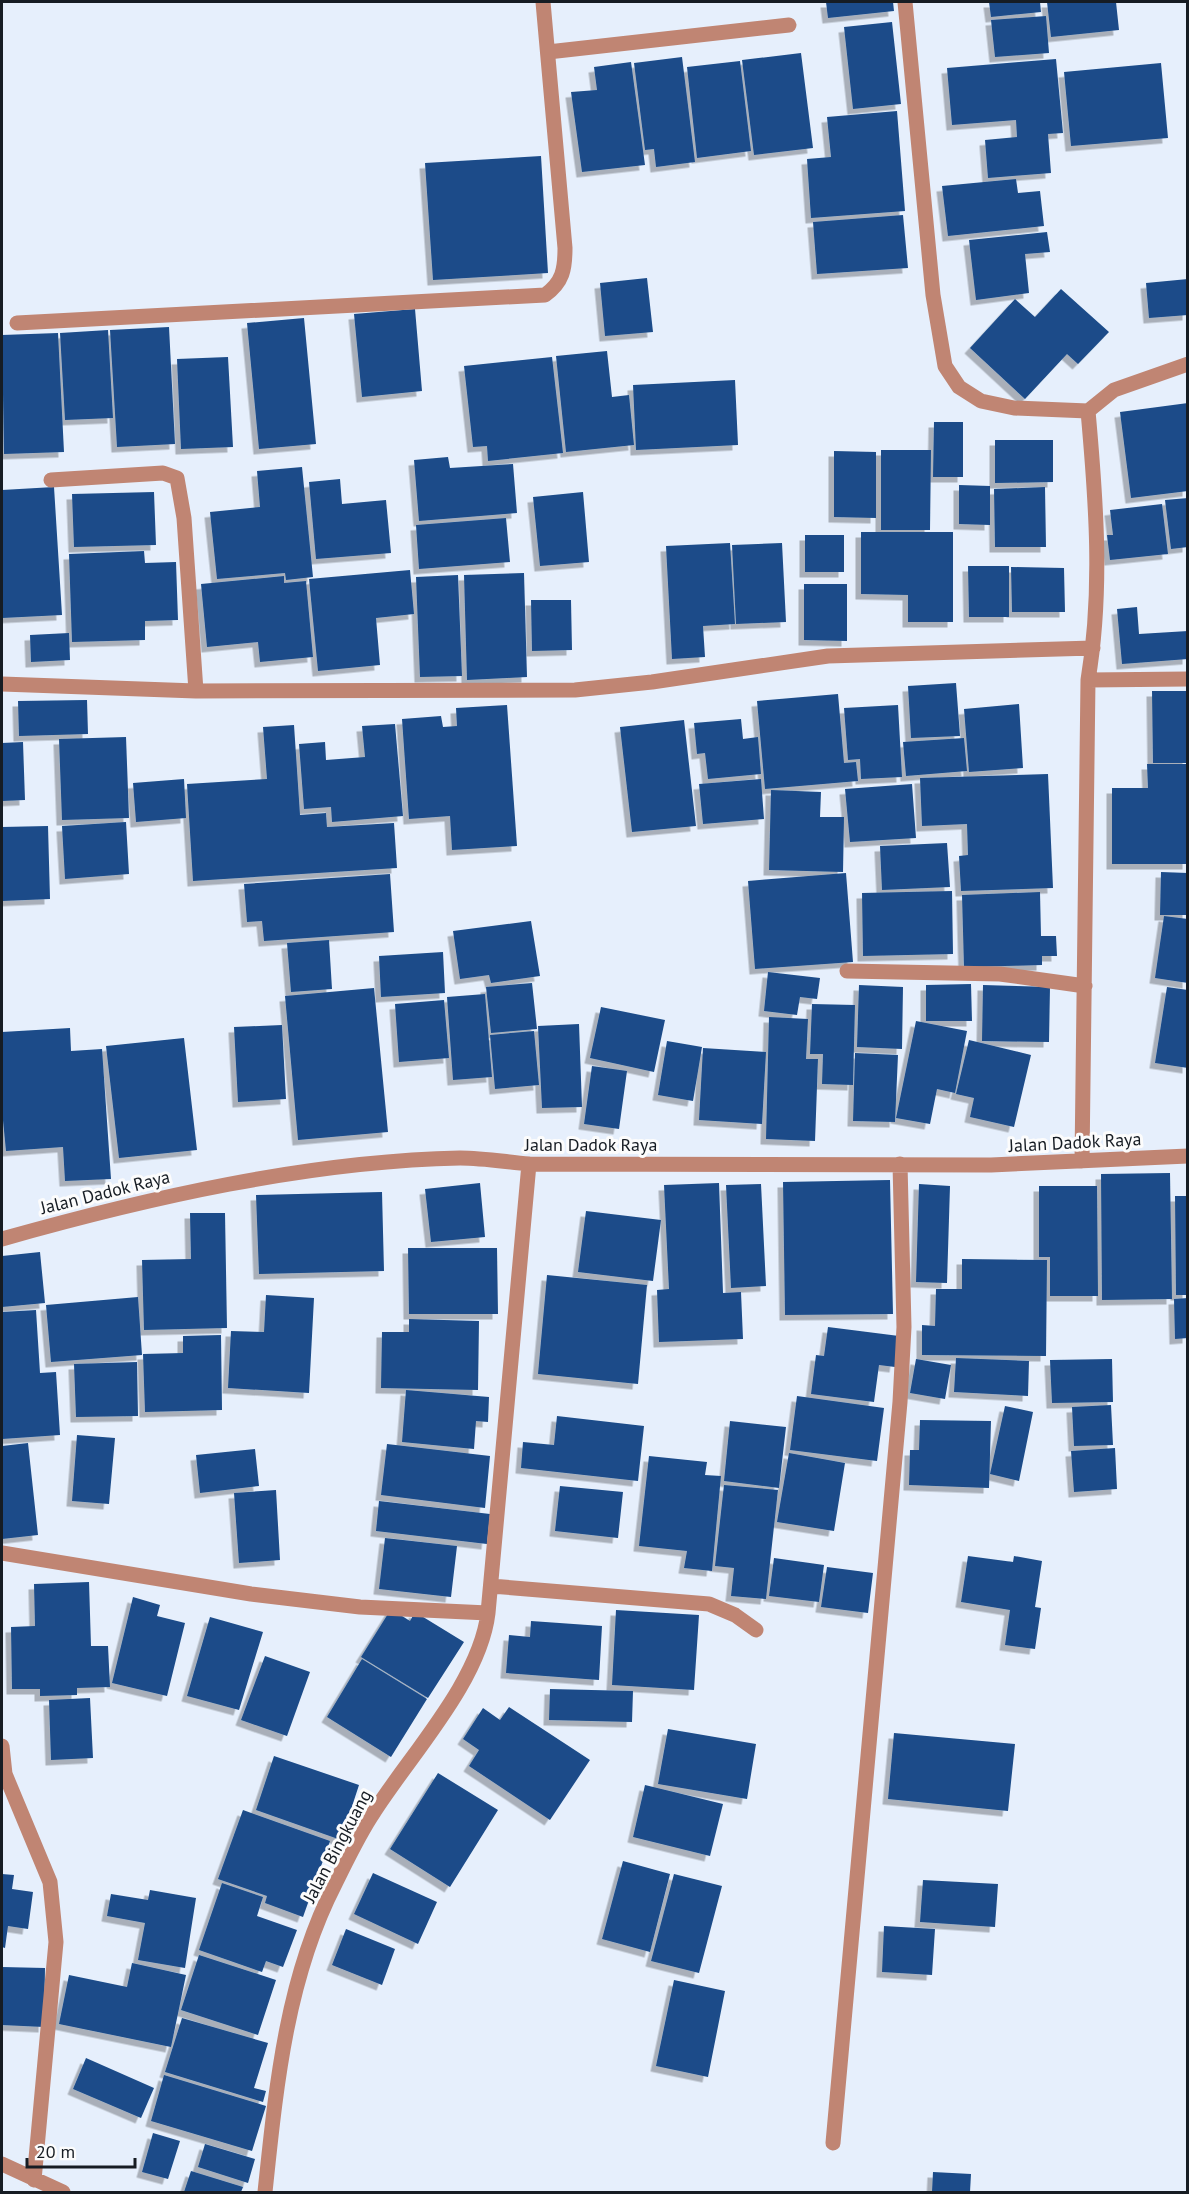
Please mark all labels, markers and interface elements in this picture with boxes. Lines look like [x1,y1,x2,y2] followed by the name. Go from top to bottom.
[1007,1127,1142,1157] street label: Jalan Dadok Raya
[524,1133,657,1156] street label: Jalan Dadok Raya
[37,1165,172,1219] street label: Jalan Dadok Raya
[297,1786,376,1907] street label: Jalan Bingkuang
[27,2131,135,2169] scale bar
[36,2140,75,2163] text: 20 m

